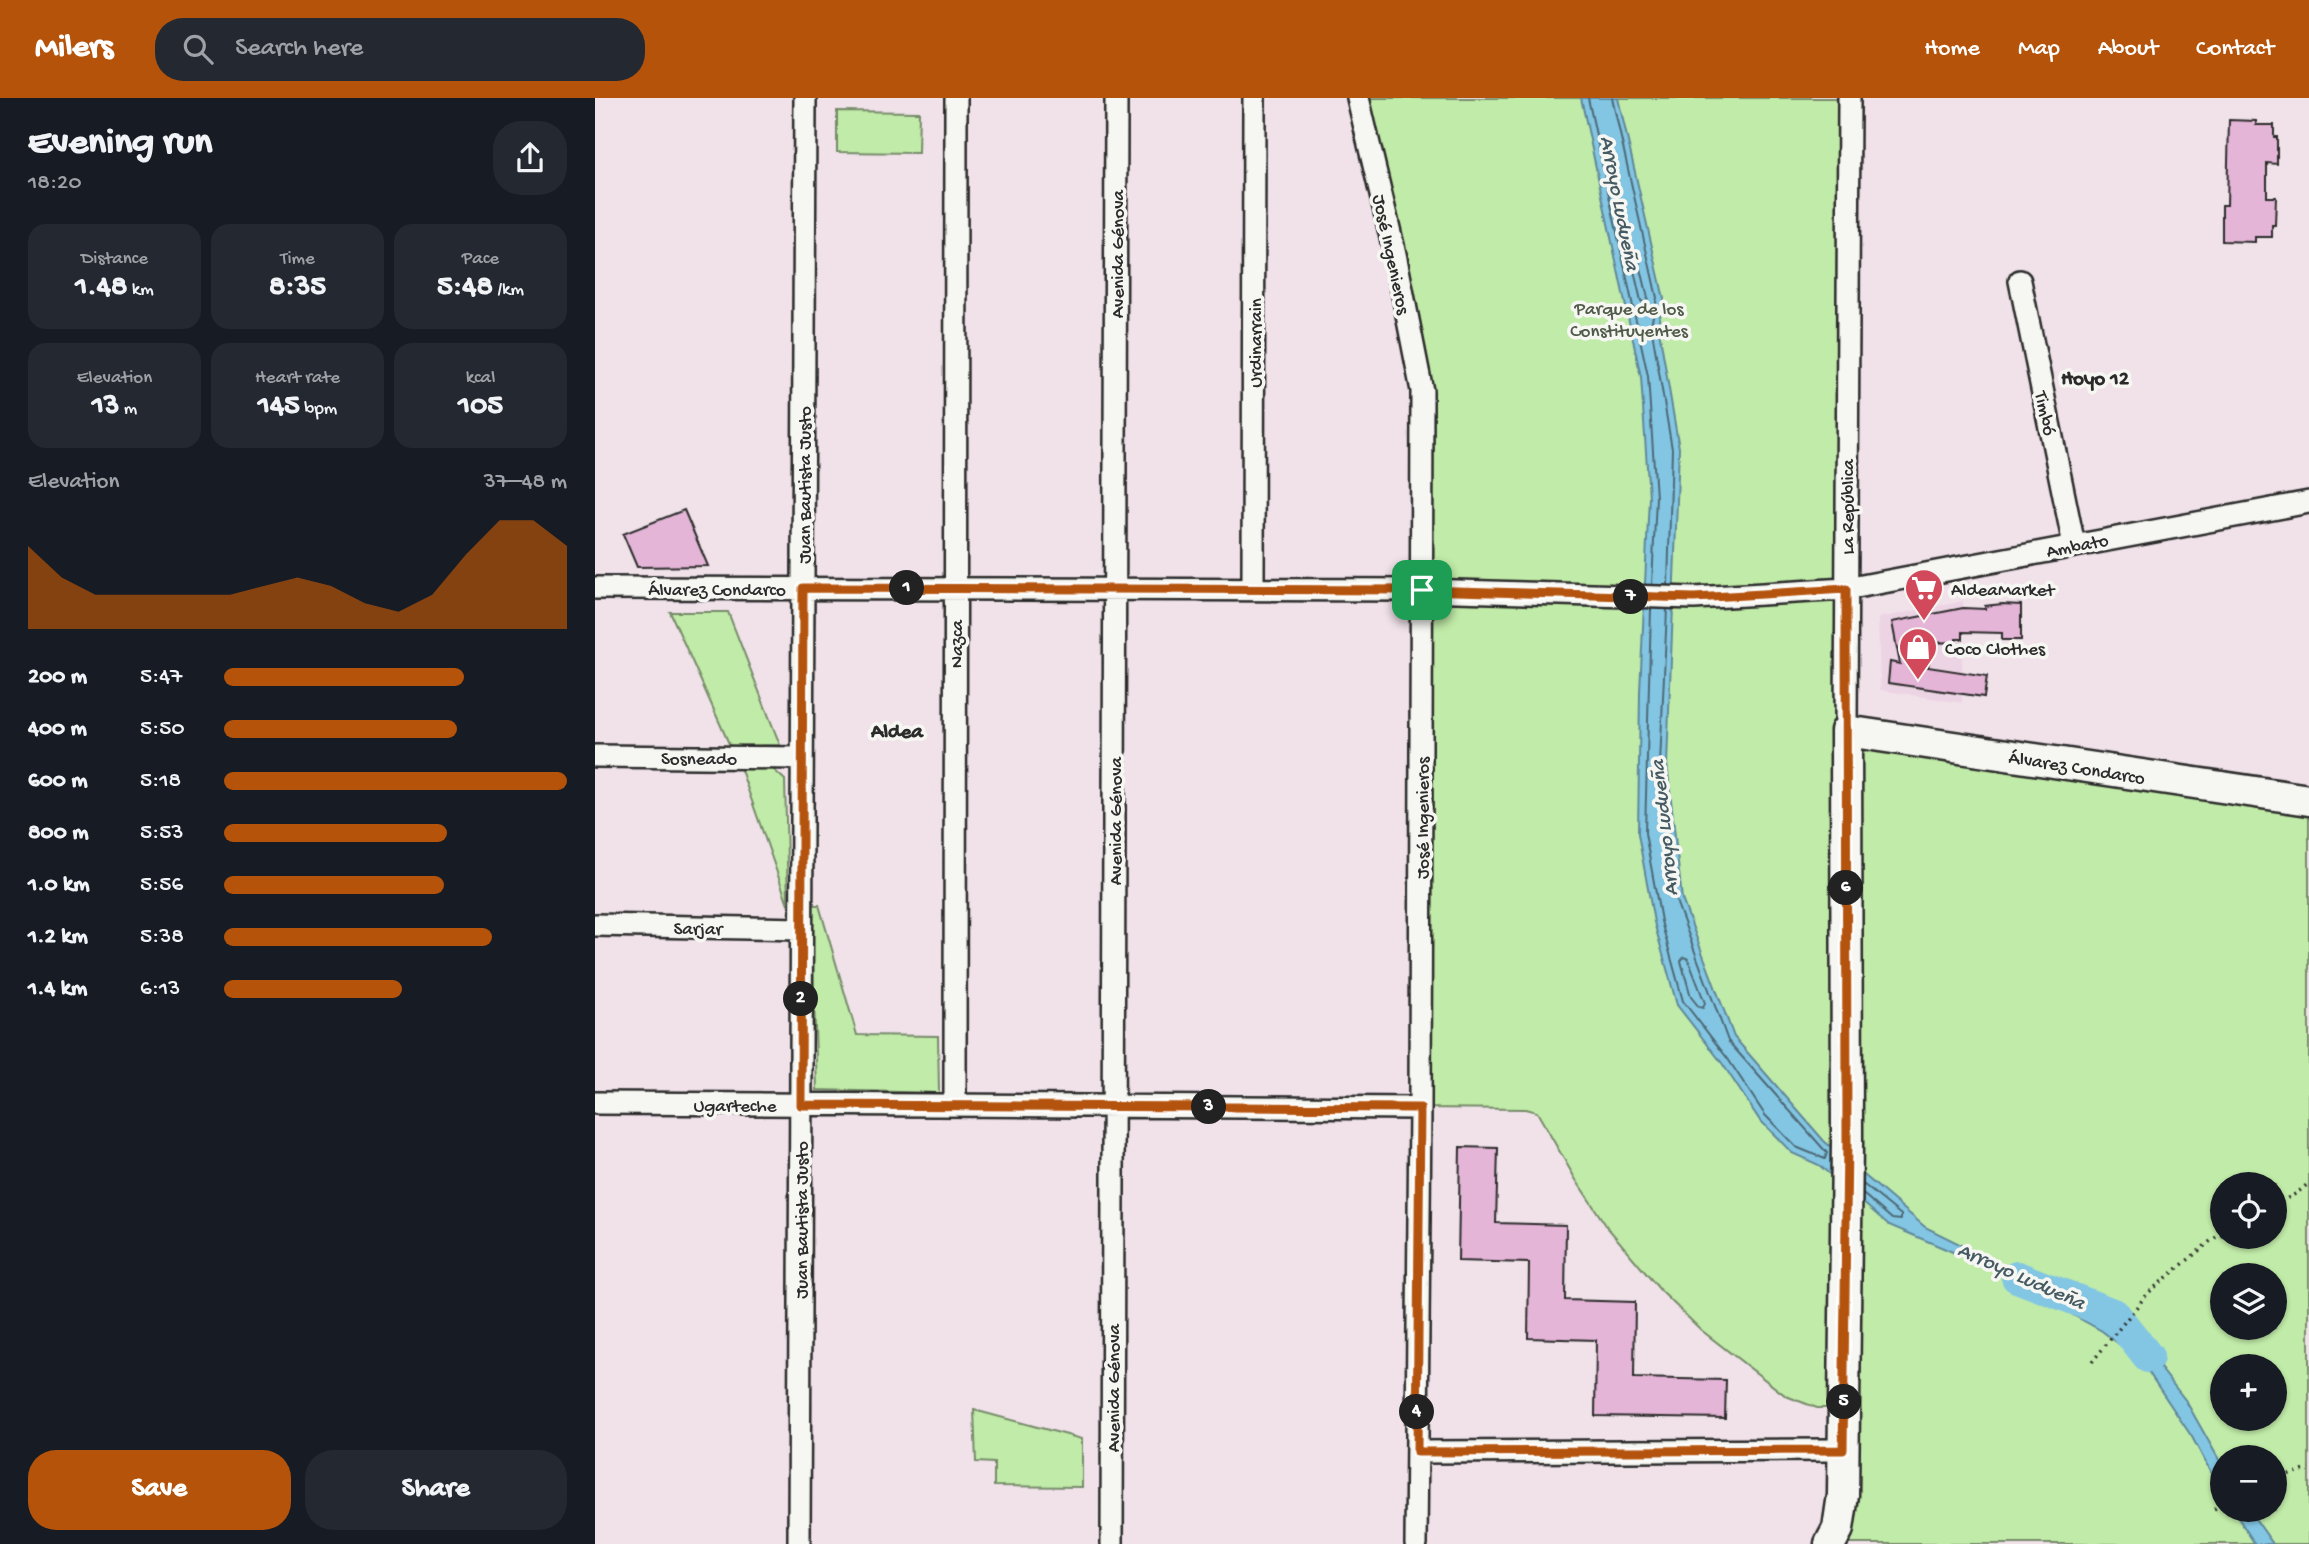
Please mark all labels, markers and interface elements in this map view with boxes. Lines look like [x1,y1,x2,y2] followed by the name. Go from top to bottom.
[155,18,645,81] search box
[35,30,113,68] text: Milers
[179,30,217,68] icon: search
[235,34,363,65] text: Search here
[1924,35,1980,64] text: Home
[2018,35,2060,64] text: Map
[2098,35,2158,64] text: About
[2196,35,2274,64] text: Contact
[493,121,567,195] button: share
[28,122,212,166] text: Evening run
[1592,134,1643,274] water label: Arroyo Ludueña
[28,170,81,197] text: 18:20
[1108,188,1131,318] street label: Avenida Génova
[1366,193,1414,318] street label: José Ingenieros
[81,248,148,271] text: Distance
[280,248,315,271] text: Time
[462,248,499,271] text: Pace
[75,271,127,306] text: 1.48
[269,271,326,306] text: 8:35
[437,271,493,306] text: 5:48
[127,279,154,302] text: km
[493,279,524,302] text: /km
[1246,298,1269,388] street label: Urdinarrain
[1570,299,1689,344] park label: Parque de los Constituyentes
[77,367,152,390] text: Elevation
[255,367,340,390] text: Heart rate
[466,367,495,390] text: kcal
[2061,368,2130,393] district label: Hoyo 12
[2027,388,2060,438] street label: Timbó
[92,390,119,425] text: 13
[258,390,300,425] text: 145
[458,390,503,425] text: 105
[119,398,137,421] text: m
[300,398,337,421] text: bpm
[795,406,818,564] street label: Juan Bautista Justo
[1838,458,1861,555] street label: La República
[28,469,119,496] text: Elevation
[484,469,567,496] text: 37–48 m
[2045,530,2111,565] street label: Ambato
[1392,560,1452,620] pin
[1903,567,1945,622] supermarket icon: AldeaMarket
[889,570,925,606] pin: 1
[1403,571,1441,609] icon: arrive
[903,576,910,599] text: 1
[648,580,786,603] street label: Álvarez Condarco
[1613,580,1649,614] pin: 7
[1951,580,2057,603] place label: AldeaMarket
[1626,585,1635,608] text: 7
[947,618,970,668] street label: Nazca
[1897,626,1939,681] shop icon: Coco Clothes
[1945,639,2046,662] place label: Coco Clothes
[28,664,87,691] text: 200 m
[140,664,182,691] text: 5:47
[28,716,87,743] text: 400 m
[140,716,184,743] text: 5:50
[870,721,924,746] district label: Aldea
[2007,747,2146,792] street label: Álvarez Condarco
[661,749,737,772] street label: Sosneado
[1106,755,1129,885] street label: Avenida Génova
[1413,756,1436,879] street label: José Ingenieros
[1647,757,1686,897] water label: Arroyo Ludueña
[28,768,88,795] text: 600 m
[140,768,181,795] text: 5:18
[28,820,89,847] text: 800 m
[140,820,183,847] text: 5:53
[1829,870,1863,906] pin: 6
[28,872,90,899] text: 1.0 km
[140,872,183,899] text: 5:56
[1841,876,1850,899] text: 6
[673,919,725,942] street label: Sarjar
[28,924,88,951] text: 1.2 km
[140,924,184,951] text: 5:38
[28,976,87,1003] text: 1.4 km
[140,976,180,1003] text: 6:13
[783,982,819,1016] pin: 2
[796,987,805,1010] text: 2
[1191,1090,1227,1124] pin: 3
[1204,1095,1213,1118] text: 3
[693,1096,777,1119] street label: Ugarteche
[792,1141,815,1299] street label: Juan Bautista Justo
[2210,1172,2287,1522] map controls
[2210,1172,2287,1249] button: locate
[1953,1239,2089,1318] water label: Arroyo Ludueña
[2210,1263,2287,1340] button: layers
[1104,1322,1127,1452] street label: Avenida Génova
[2210,1354,2287,1431] button: +
[1827,1384,1861,1420] pin: 5
[1839,1390,1849,1413] text: 5
[1399,1394,1435,1430] pin: 4
[1412,1400,1421,1423] text: 4
[2210,1445,2287,1522] button: −
[28,1450,291,1530] button: Save
[305,1450,567,1530] button: Share

